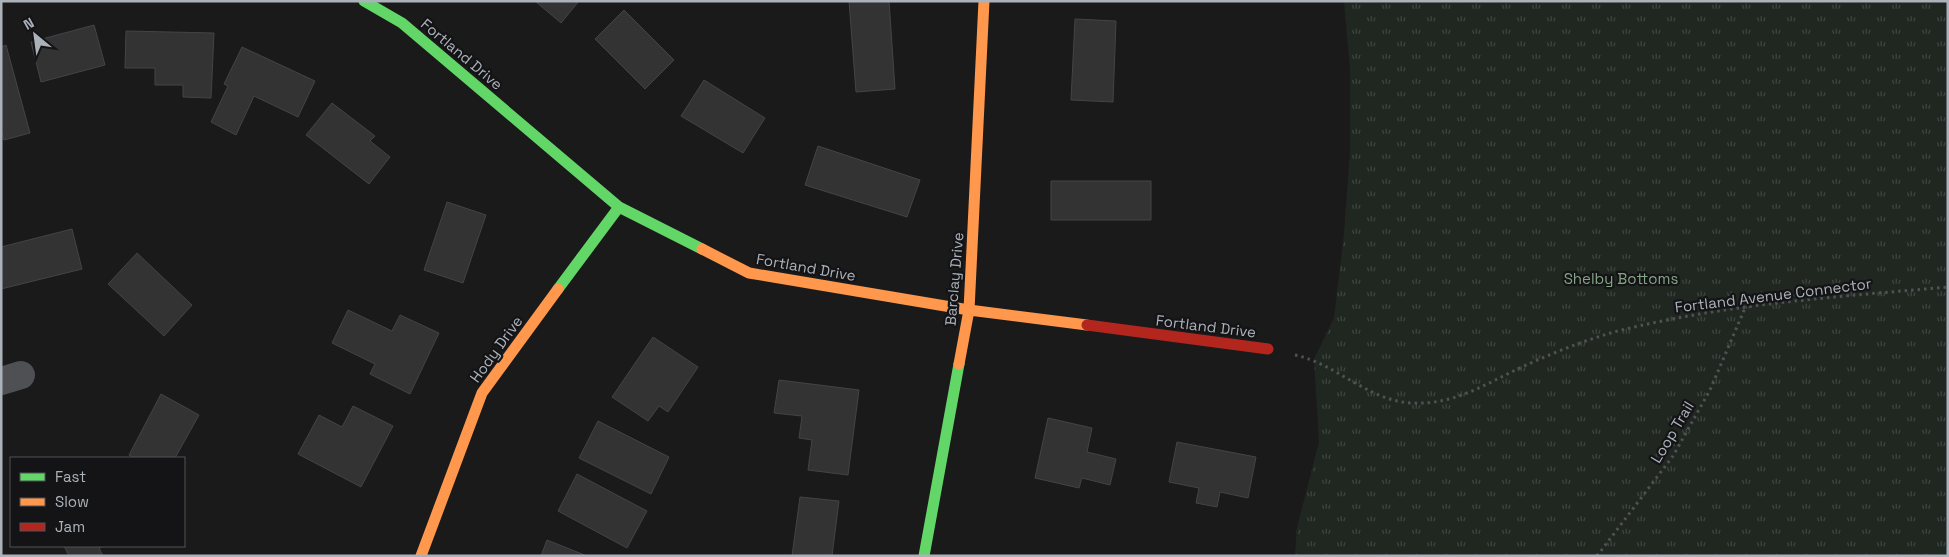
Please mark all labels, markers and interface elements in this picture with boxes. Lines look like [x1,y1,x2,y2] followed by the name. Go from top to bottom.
[10,10,60,60] north arrow
[20,13,37,34] text: N
[417,14,507,94] street label: Fortland Drive
[940,231,968,327] street label: Barclay Drive
[755,249,857,285] street label: Fortland Drive
[1564,269,1678,288] park label: Shelby Bottoms
[1674,273,1873,316] street label: Fortland Avenue Connector
[1155,310,1257,342] street label: Fortland Drive
[465,312,527,386] street label: Hody Drive
[1646,398,1698,466] street label: Loop Trail
[10,457,185,547] legend
[55,467,86,486] text: Fast
[55,492,89,511] text: Slow
[55,517,85,536] text: Jam

